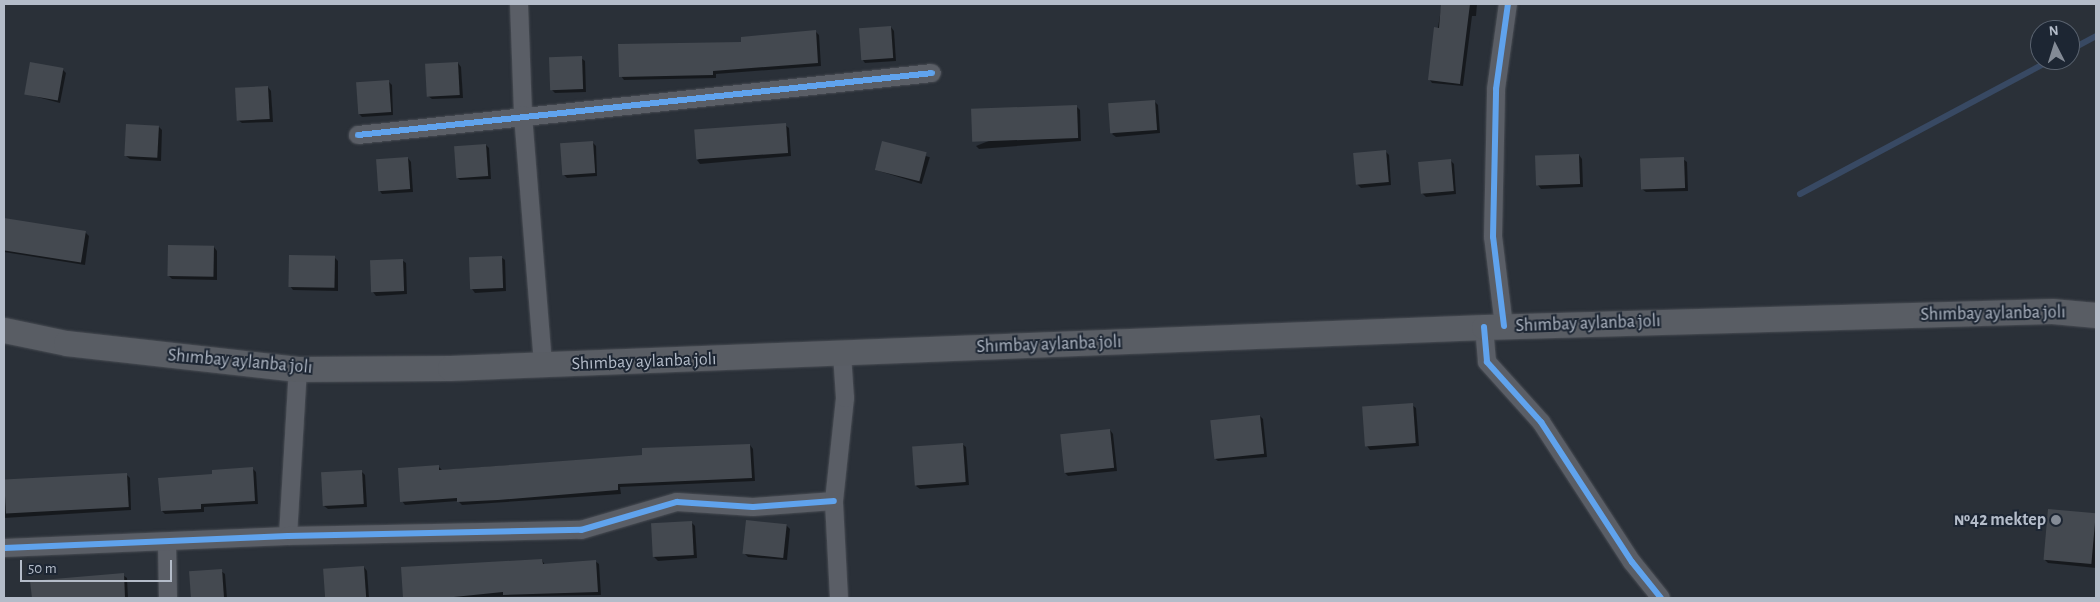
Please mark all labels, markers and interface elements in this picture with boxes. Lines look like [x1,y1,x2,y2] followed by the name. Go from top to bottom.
[2030,20,2080,70] north arrow
[2048,24,2059,38] text: N
[1920,302,2066,326] street label: Shımbay aylanba jolı
[1515,311,1661,337] street label: Shımbay aylanba jolı
[976,332,1122,358] street label: Shımbay aylanba jolı
[167,345,313,379] street label: Shımbay aylanba jolı
[571,349,717,375] street label: Shımbay aylanba jolı
[1954,509,2046,531] place label: №42 mektep
[2050,514,2062,526] marker: №42 mektep
[22,550,175,582] scale bar
[28,561,57,576] text: 50 m

